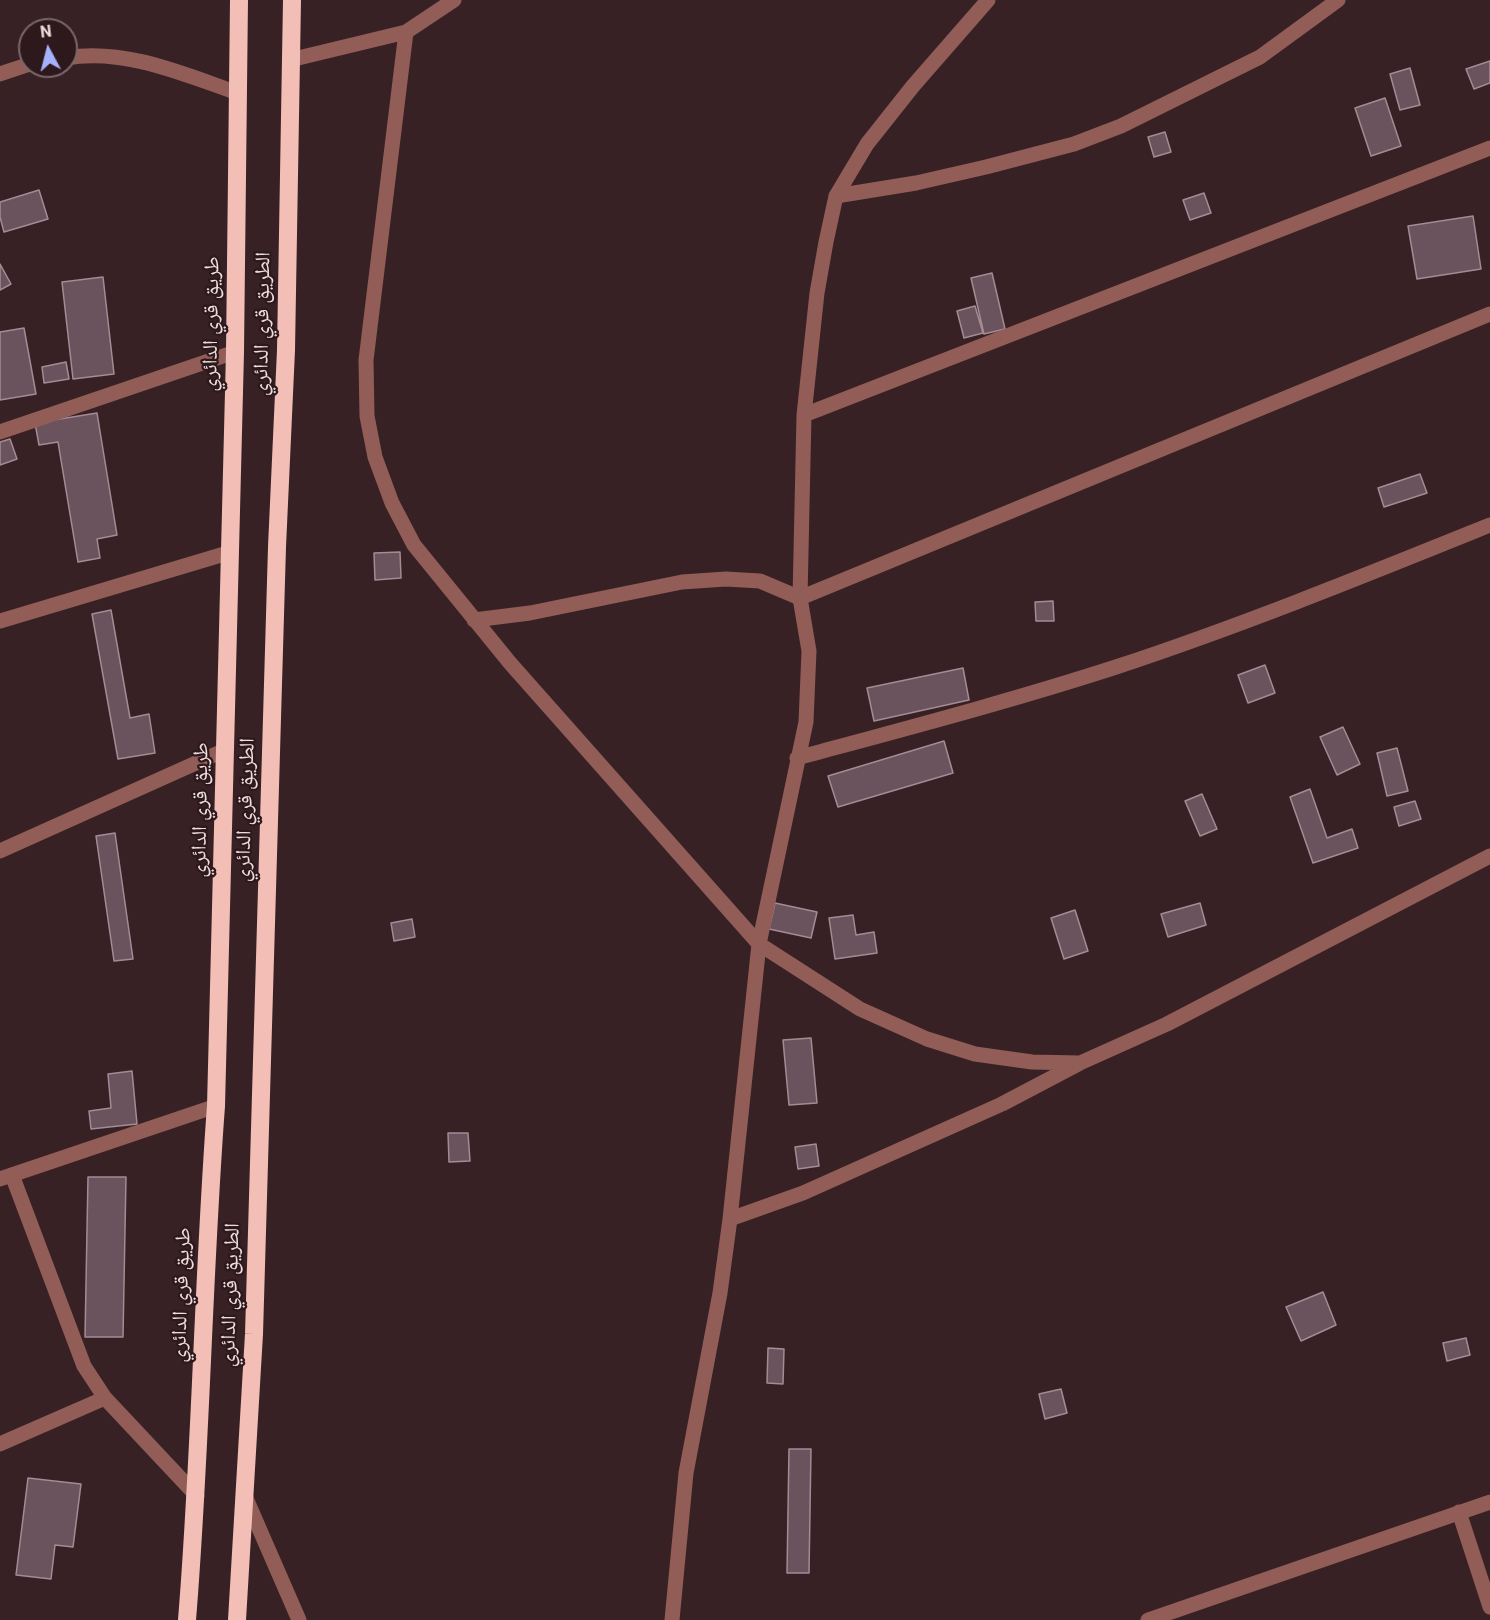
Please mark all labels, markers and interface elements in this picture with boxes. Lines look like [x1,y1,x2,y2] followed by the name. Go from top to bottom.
[18,18,78,78] north arrow
[39,22,53,42] text: N
[249,252,277,396] street label: الطريق قري الدائري
[198,256,226,392] street label: طريق قري الدائري
[231,738,261,882] street label: الطريق قري الدائري
[187,742,215,878] street label: طريق قري الدائري
[216,1223,246,1367] street label: الطريق قري الدائري
[167,1227,197,1363] street label: طريق قري الدائري

